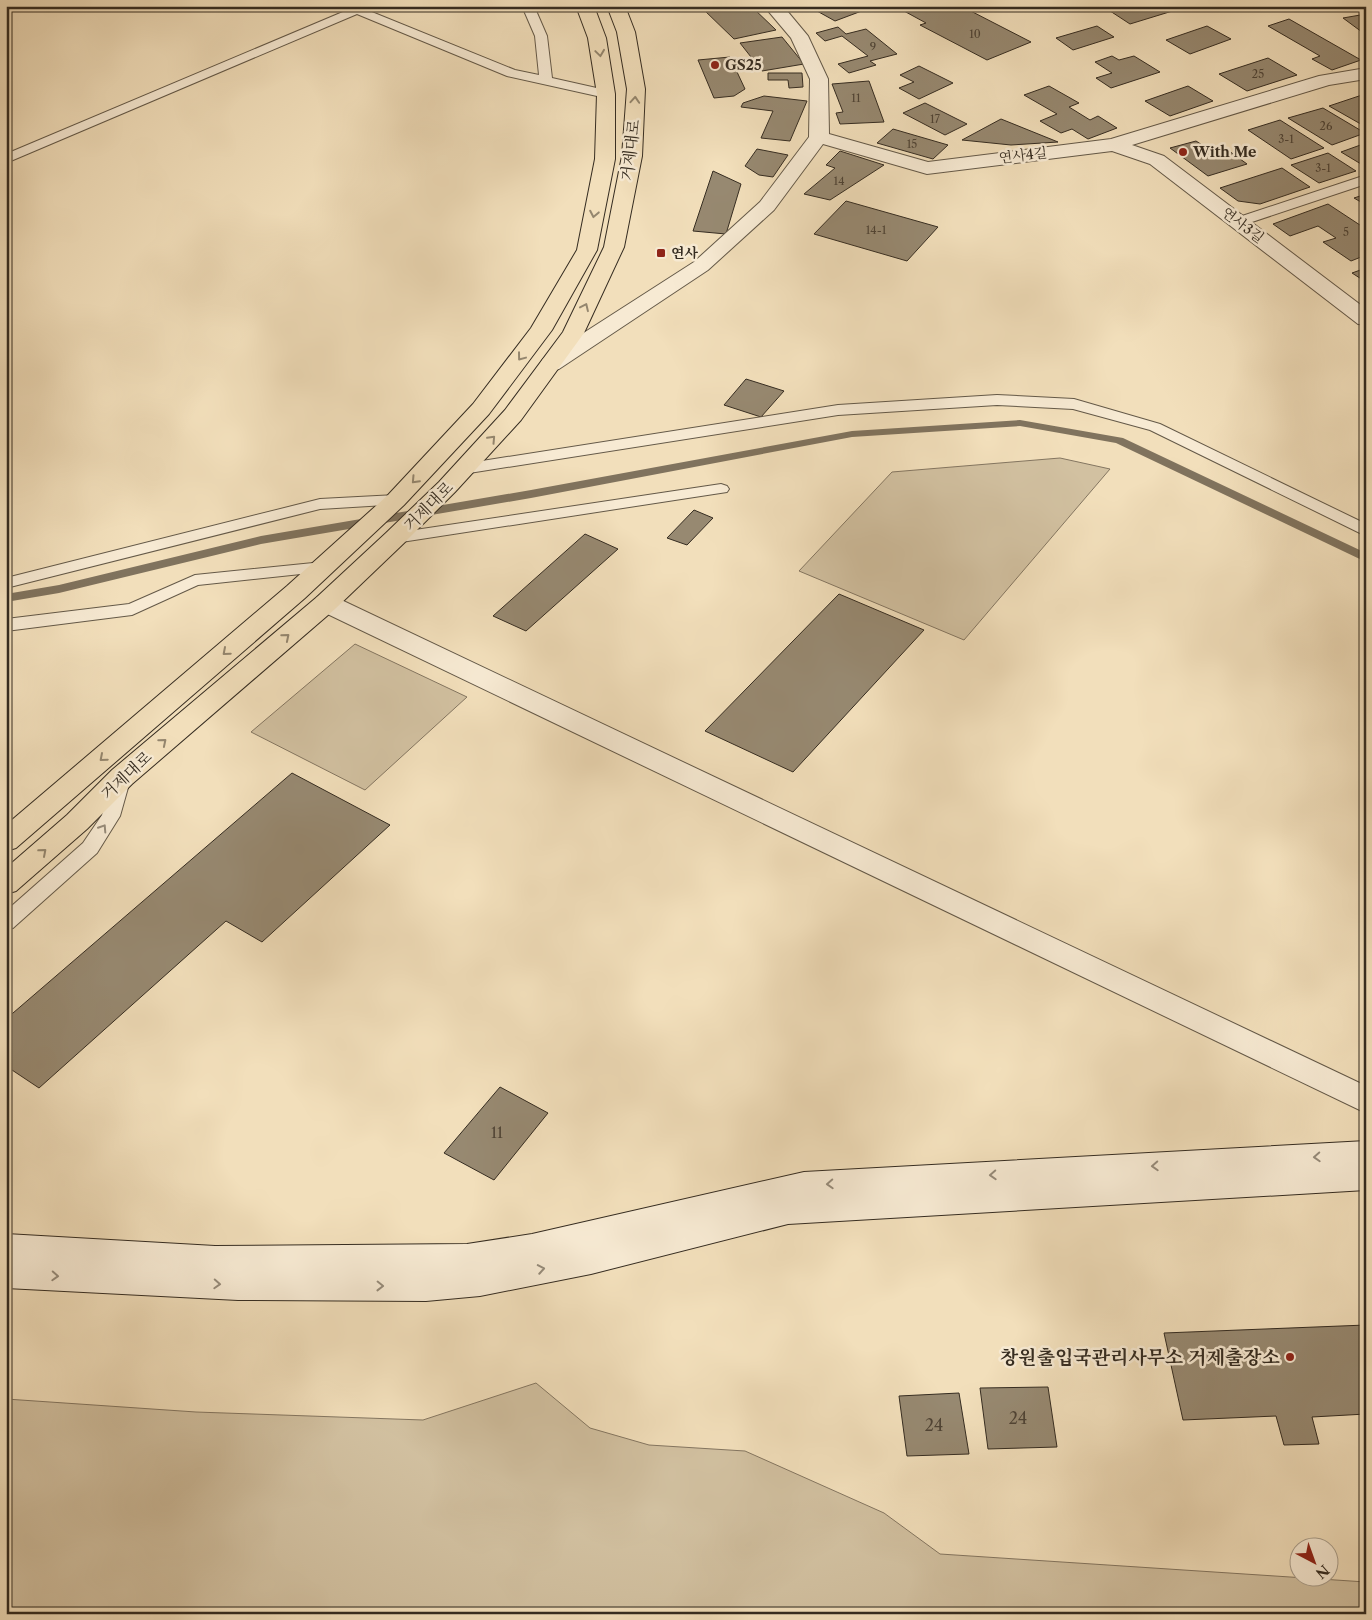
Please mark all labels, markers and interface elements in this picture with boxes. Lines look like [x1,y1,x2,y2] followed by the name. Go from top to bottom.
[969,27,981,41] house number: 10
[870,40,876,54] house number: 9
[594,48,604,57] one-way arrow
[725,56,762,74] place label: GS25
[709,59,721,71] marker: GS25
[1252,67,1264,81] house number: 25
[851,91,861,105] house number: 11
[630,96,641,104] one-way arrow
[930,112,941,126] house number: 17
[616,118,644,182] street label: 거제대로
[1320,119,1333,133] house number: 26
[1278,132,1294,146] house number: 3-1
[907,137,917,151] house number: 15
[998,143,1048,167] street label: 연사4길
[1192,143,1256,161] place label: With Me
[1177,146,1189,158] marker: With Me
[1315,161,1331,175] house number: 3-1
[834,174,844,188] house number: 14
[1218,203,1268,247] street label: 연사3길
[589,209,600,218] one-way arrow
[866,223,887,237] house number: 14-1
[1343,225,1349,239] house number: 5
[671,244,699,262] place label: 연사
[655,247,667,259] marker: 연사
[579,303,590,312] one-way arrow
[519,351,527,360] one-way arrow
[486,435,495,444] one-way arrow
[412,474,421,483] one-way arrow
[399,477,457,535] street label: 거제대로
[281,634,290,643] one-way arrow
[223,646,232,655] one-way arrow
[157,739,166,748] one-way arrow
[97,746,156,803] street label: 거제대로
[100,752,109,761] one-way arrow
[97,825,106,834] one-way arrow
[37,849,46,858] one-way arrow
[491,1124,503,1142] house number: 11
[1313,1152,1321,1163] one-way arrow
[1151,1161,1159,1172] one-way arrow
[988,1169,996,1180] one-way arrow
[826,1179,834,1190] one-way arrow
[537,1265,545,1275] one-way arrow
[51,1271,59,1282] one-way arrow
[214,1278,222,1289] one-way arrow
[376,1281,384,1291] one-way arrow
[1000,1346,1280,1369] place label: 창원출입국관리사무소 거제출장소
[1284,1351,1296,1363] marker: 창원출입국관리사무소 거제출장소
[1009,1408,1027,1428] house number: 24
[925,1415,943,1435] house number: 24
[1290,1538,1340,1588] north arrow
[1312,1561,1333,1583] text: N

